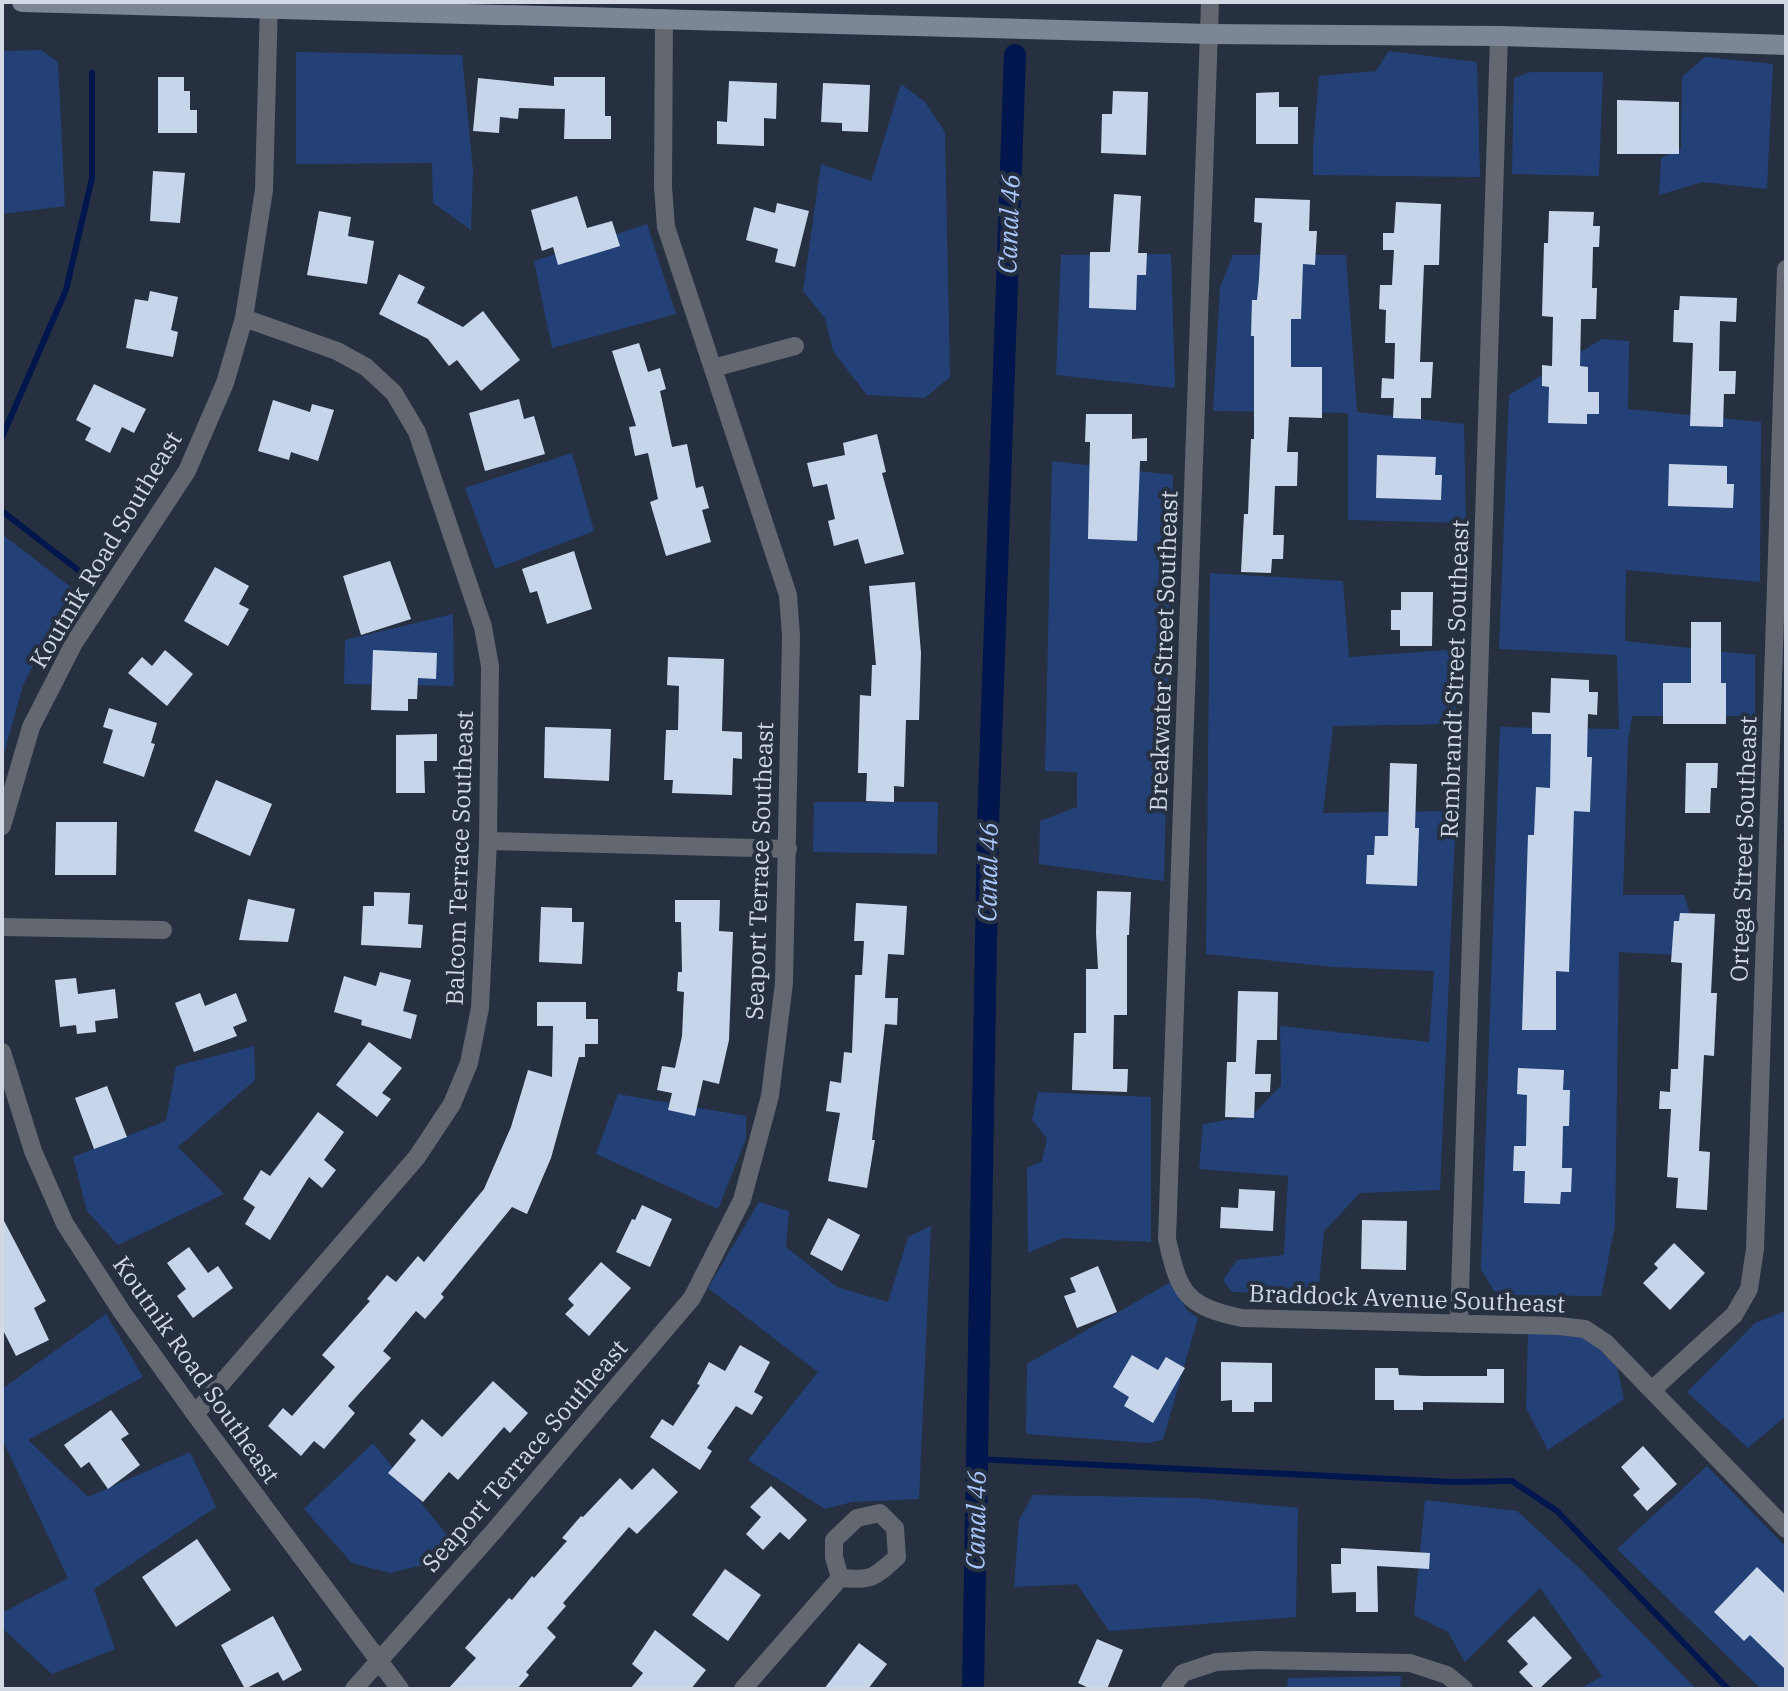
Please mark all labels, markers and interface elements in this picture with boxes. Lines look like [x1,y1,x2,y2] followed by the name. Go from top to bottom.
[989,174,1027,274] water label: Canal 46
[22,425,189,674] street label: Koutnik Road Southeast
[1141,490,1185,812] street label: Breakwater Street Southeast
[1432,519,1476,839] street label: Rembrandt Street Southeast
[438,710,480,1006] street label: Balcom Terrace Southeast
[1722,715,1764,983] street label: Ortega Street Southeast
[738,721,780,1021] street label: Seaport Terrace Southeast
[969,822,1005,922] water label: Canal 46
[106,1249,288,1489] street label: Koutnik Road Southeast
[1248,1276,1566,1320] street label: Braddock Avenue Southeast
[414,1332,634,1578] street label: Seaport Terrace Southeast
[957,1470,993,1570] water label: Canal 46

